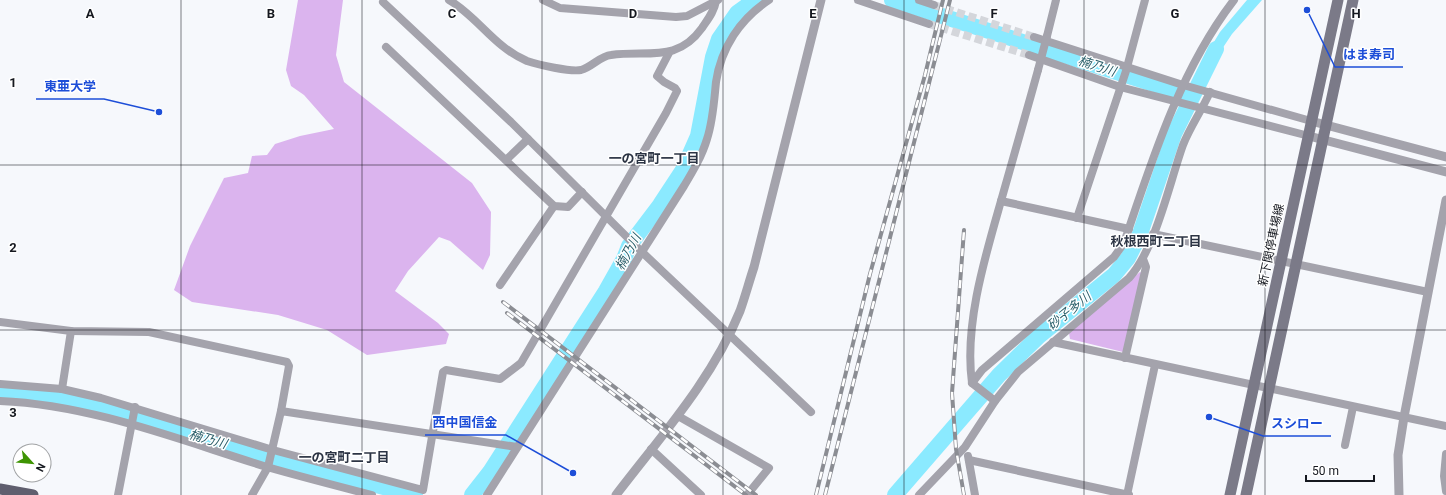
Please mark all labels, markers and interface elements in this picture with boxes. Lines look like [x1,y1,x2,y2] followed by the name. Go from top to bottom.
[86,6,95,21] text: A
[267,6,275,21] text: B
[448,6,457,21] text: C
[629,6,637,21] text: D
[809,6,817,21] text: E
[990,6,998,21] text: F
[1171,6,1180,21] text: G
[1351,6,1361,21] text: H
[1335,42,1403,67] callout: はま寿司
[1343,47,1395,62] text: はま寿司
[1076,53,1120,80] water label: 楠乃川
[36,74,104,99] callout: 東亜大学
[9,75,17,90] text: 1
[44,79,96,94] text: 東亜大学
[608,151,700,166] district label: 一の宮町一丁目
[1255,202,1287,288] street label: 新下関停車場線
[612,230,645,273] water label: 楠乃川
[1110,234,1202,249] district label: 秋根西町二丁目
[9,240,17,255] text: 2
[1044,288,1095,333] water label: 砂子多川
[9,405,17,420] text: 3
[425,410,506,435] callout: 西中国信金
[1263,411,1331,436] callout: スシロー
[432,415,498,430] text: 西中国信金
[1271,416,1323,431] text: スシロー
[187,426,231,452] water label: 楠乃川
[12,443,52,483] north arrow
[298,450,390,465] district label: 一の宮町二丁目
[1306,457,1374,483] scale bar
[33,461,48,474] text: N
[1312,464,1339,478] text: 50 m

